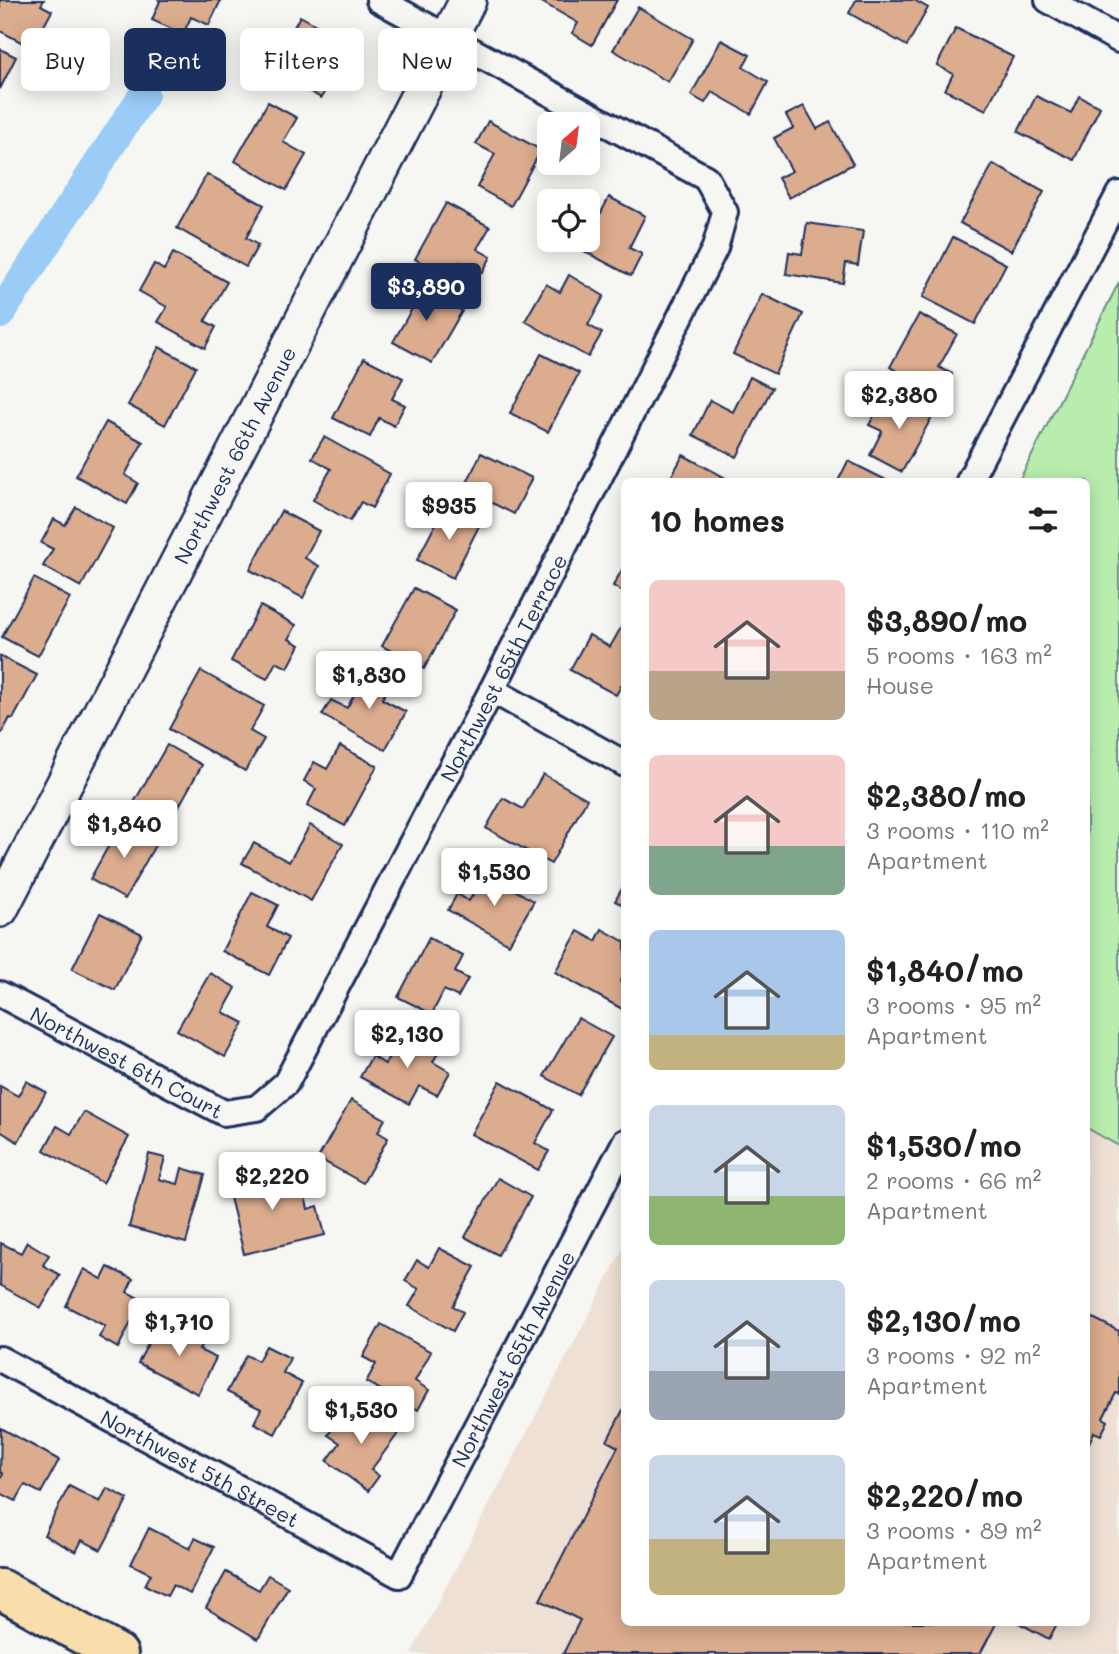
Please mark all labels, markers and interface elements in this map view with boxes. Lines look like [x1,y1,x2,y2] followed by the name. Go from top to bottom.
[21,28,110,91] chip: Buy
[124,28,226,91] chip: Rent
[240,28,364,91] chip: Filters
[378,28,477,91] chip: New
[537,112,600,175] north arrow
[537,112,600,252] map controls
[537,189,600,252] button: locate
[369,264,483,323] pin: $3,890
[387,271,465,301] text: $3,890
[167,341,301,568] street label: Northwest 66th Avenue
[842,372,956,431] pin: $2,380
[861,379,937,409] text: $2,380
[408,482,490,542] pin: $935
[421,490,477,520] text: $935
[649,500,785,540] text: 10 homes
[1024,501,1062,539] icon: filters
[433,549,572,786] street label: Northwest 65th Terrace
[866,600,1027,640] text: $3,890/mo
[705,608,789,692] icon: home
[866,640,1052,670] text: 5 rooms · 163 m²
[312,652,426,711] pin: $1,830
[332,659,406,689] text: $1,830
[866,670,934,700] text: House
[866,775,1026,815] text: $2,380/mo
[705,783,789,867] icon: home
[67,800,181,860] pin: $1,840
[86,808,162,838] text: $1,840
[866,815,1049,845] text: 3 rooms · 110 m²
[866,845,988,875] text: Apartment
[437,848,551,908] pin: $1,530
[457,856,531,886] text: $1,530
[866,950,1024,990] text: $1,840/mo
[705,958,789,1042] icon: home
[866,990,1041,1020] text: 3 rooms · 95 m²
[26,999,228,1124] street label: Northwest 6th Court
[350,1010,464,1070] pin: $2,130
[371,1018,443,1048] text: $2,130
[866,1020,988,1050] text: Apartment
[866,1125,1021,1165] text: $1,530/mo
[705,1133,789,1217] icon: home
[215,1152,329,1212] pin: $2,220
[235,1160,309,1190] text: $2,220
[866,1165,1041,1195] text: 2 rooms · 66 m²
[866,1195,988,1225] text: Apartment
[444,1246,580,1471] street label: Northwest 65th Avenue
[122,1298,236,1358] pin: $1,710
[866,1300,1021,1340] text: $2,130/mo
[144,1306,214,1336] text: $1,710
[705,1308,789,1392] icon: home
[866,1340,1041,1370] text: 3 rooms · 92 m²
[866,1370,988,1400] text: Apartment
[304,1386,418,1446] pin: $1,530
[324,1394,398,1424] text: $1,530
[96,1403,305,1532] street label: Northwest 5th Street
[866,1475,1023,1515] text: $2,220/mo
[705,1483,789,1567] icon: home
[866,1515,1042,1545] text: 3 rooms · 89 m²
[866,1545,988,1575] text: Apartment

